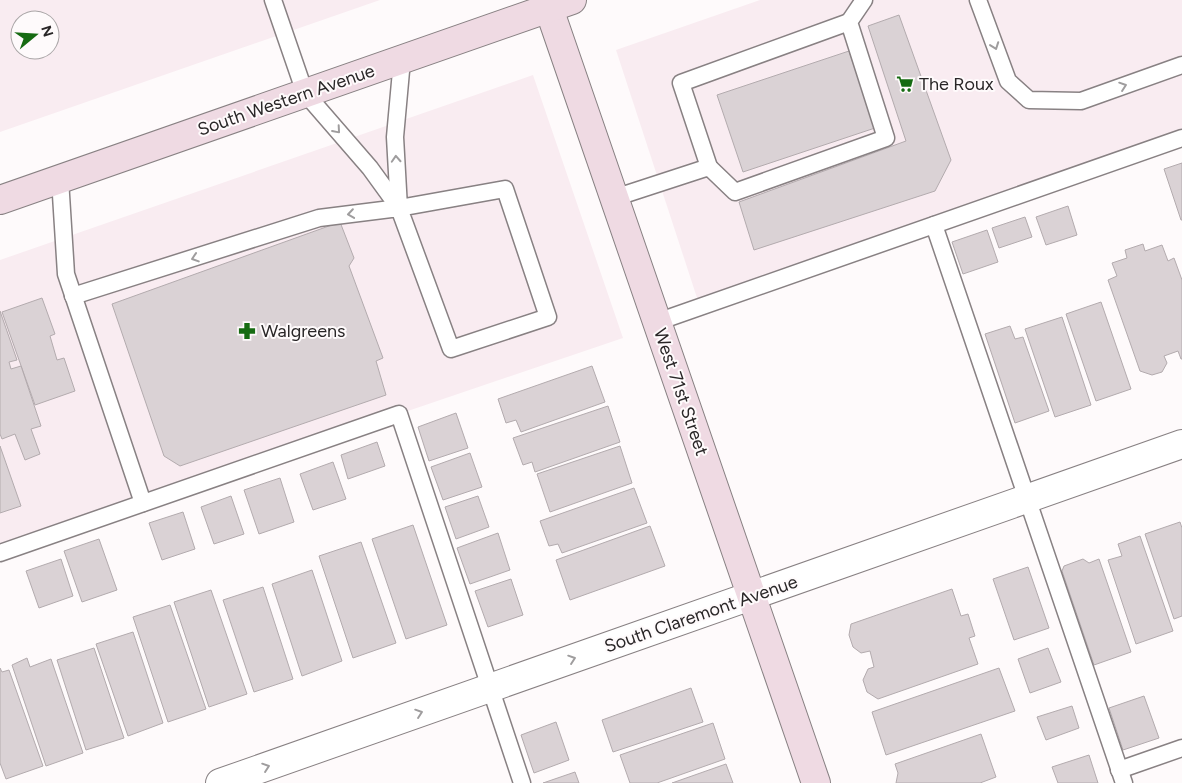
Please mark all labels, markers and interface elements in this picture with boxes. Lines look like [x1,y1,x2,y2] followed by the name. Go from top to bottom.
[10,10,60,60] north arrow
[37,23,57,39] text: N
[989,41,999,50] one-way arrow
[195,59,377,141] street label: South Western Avenue
[919,73,994,95] place label: The Roux
[895,74,915,94] supermarket icon: The Roux
[1119,82,1127,92] one-way arrow
[331,124,340,133] one-way arrow
[390,155,401,163] one-way arrow
[347,208,355,219] one-way arrow
[191,252,199,262] one-way arrow
[261,320,345,342] place label: Walgreens
[237,321,257,341] pharmacy icon: Walgreens
[649,325,713,459] street label: West 71st Street
[602,571,801,657] street label: South Claremont Avenue
[567,655,576,665] one-way arrow
[414,709,423,719] one-way arrow
[261,763,269,773] one-way arrow

